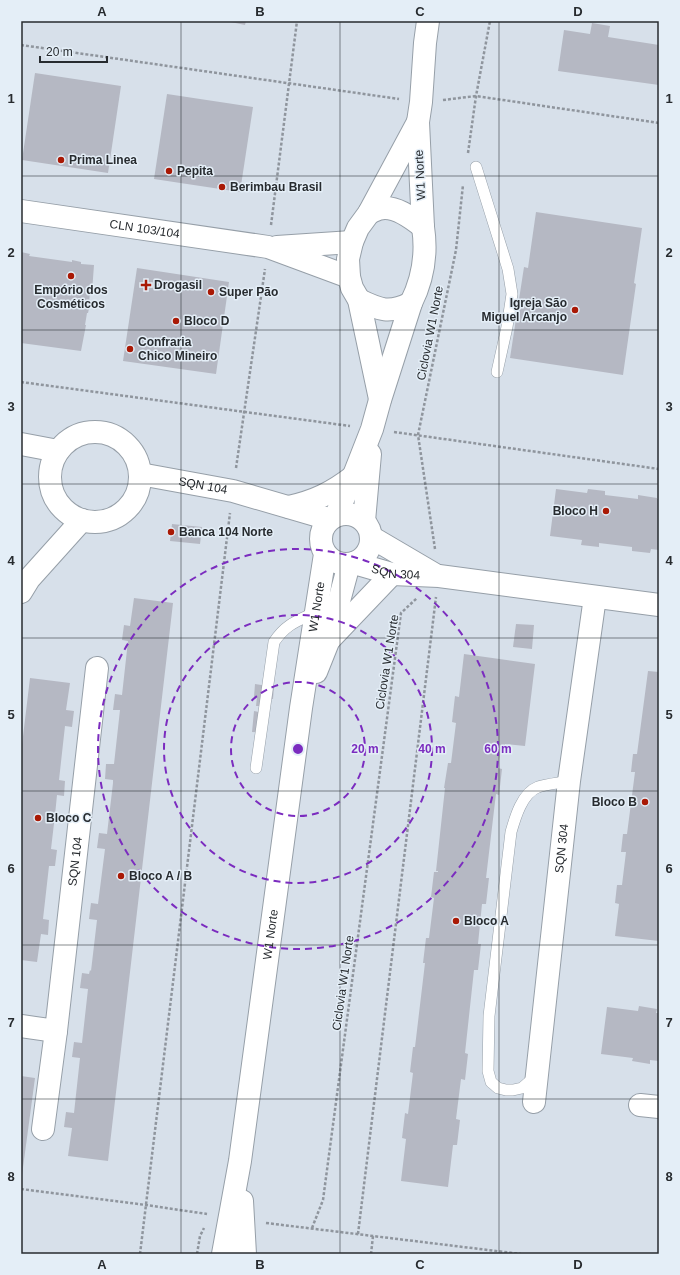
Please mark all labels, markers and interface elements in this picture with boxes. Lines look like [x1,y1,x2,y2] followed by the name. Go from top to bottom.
[97,4,107,19] text: A
[255,4,265,19] text: B
[415,4,425,19] text: C
[573,4,583,19] text: D
[40,38,107,64] scale bar
[46,45,73,59] text: 20 m
[7,91,15,106] text: 1
[665,91,673,106] text: 1
[412,149,428,201] street label: W1 Norte
[69,153,137,167] place label: Prima Linea
[56,155,66,165] marker: Prima Linea
[177,164,213,178] place label: Pepita
[164,166,174,176] marker: Pepita
[230,180,322,194] place label: Berimbau Brasil
[217,182,227,192] marker: Berimbau Brasil
[109,217,181,241] street label: CLN 103/104
[7,245,15,260] text: 2
[665,245,673,260] text: 2
[66,271,76,281] marker: Empório dos Cosméticos
[154,278,202,292] place label: Drogasil
[141,280,151,290] marker: Drogasil
[34,283,108,311] place label: Empório dos Cosméticos
[414,284,446,381] street label: Ciclovia W1 Norte
[219,285,278,299] place label: Super Pão
[206,287,216,297] marker: Super Pão
[481,296,567,324] place label: Igreja São Miguel Arcanjo
[570,305,580,315] marker: Igreja São Miguel Arcanjo
[184,314,230,328] place label: Bloco D
[171,316,181,326] marker: Bloco D
[138,335,217,363] place label: Confraria Chico Mineiro
[125,344,135,354] marker: Confraria Chico Mineiro
[7,399,15,414] text: 3
[665,399,673,414] text: 3
[177,474,229,497] street label: SQN 104
[553,504,598,518] place label: Bloco H
[601,506,611,516] marker: Bloco H
[179,525,273,539] place label: Banca 104 Norte
[166,527,176,537] marker: Banca 104 Norte
[7,553,15,568] text: 4
[665,553,673,568] text: 4
[370,561,421,582] street label: SQN 304
[306,580,328,633] street label: W1 Norte
[373,613,401,711] street label: Ciclovia W1 Norte
[7,707,15,722] text: 5
[665,707,673,722] text: 5
[291,742,305,756] centre of rings
[351,742,379,756] text: 20 m
[418,742,446,756] text: 40 m
[484,742,512,756] text: 60 m
[592,795,637,809] place label: Bloco B
[640,797,650,807] marker: Bloco B
[46,811,92,825] place label: Bloco C
[33,813,43,823] marker: Bloco C
[552,823,571,874] street label: SQN 304
[65,836,85,887] street label: SQN 104
[7,861,15,876] text: 6
[665,861,673,876] text: 6
[129,869,192,883] place label: Bloco A / B
[116,871,126,881] marker: Bloco A / B
[260,908,281,961] street label: W1 Norte
[464,914,509,928] place label: Bloco A
[451,916,461,926] marker: Bloco A
[329,934,357,1032] street label: Ciclovia W1 Norte
[7,1015,15,1030] text: 7
[665,1015,673,1030] text: 7
[7,1169,15,1184] text: 8
[665,1169,673,1184] text: 8
[97,1257,107,1272] text: A
[255,1257,265,1272] text: B
[415,1257,425,1272] text: C
[573,1257,583,1272] text: D

